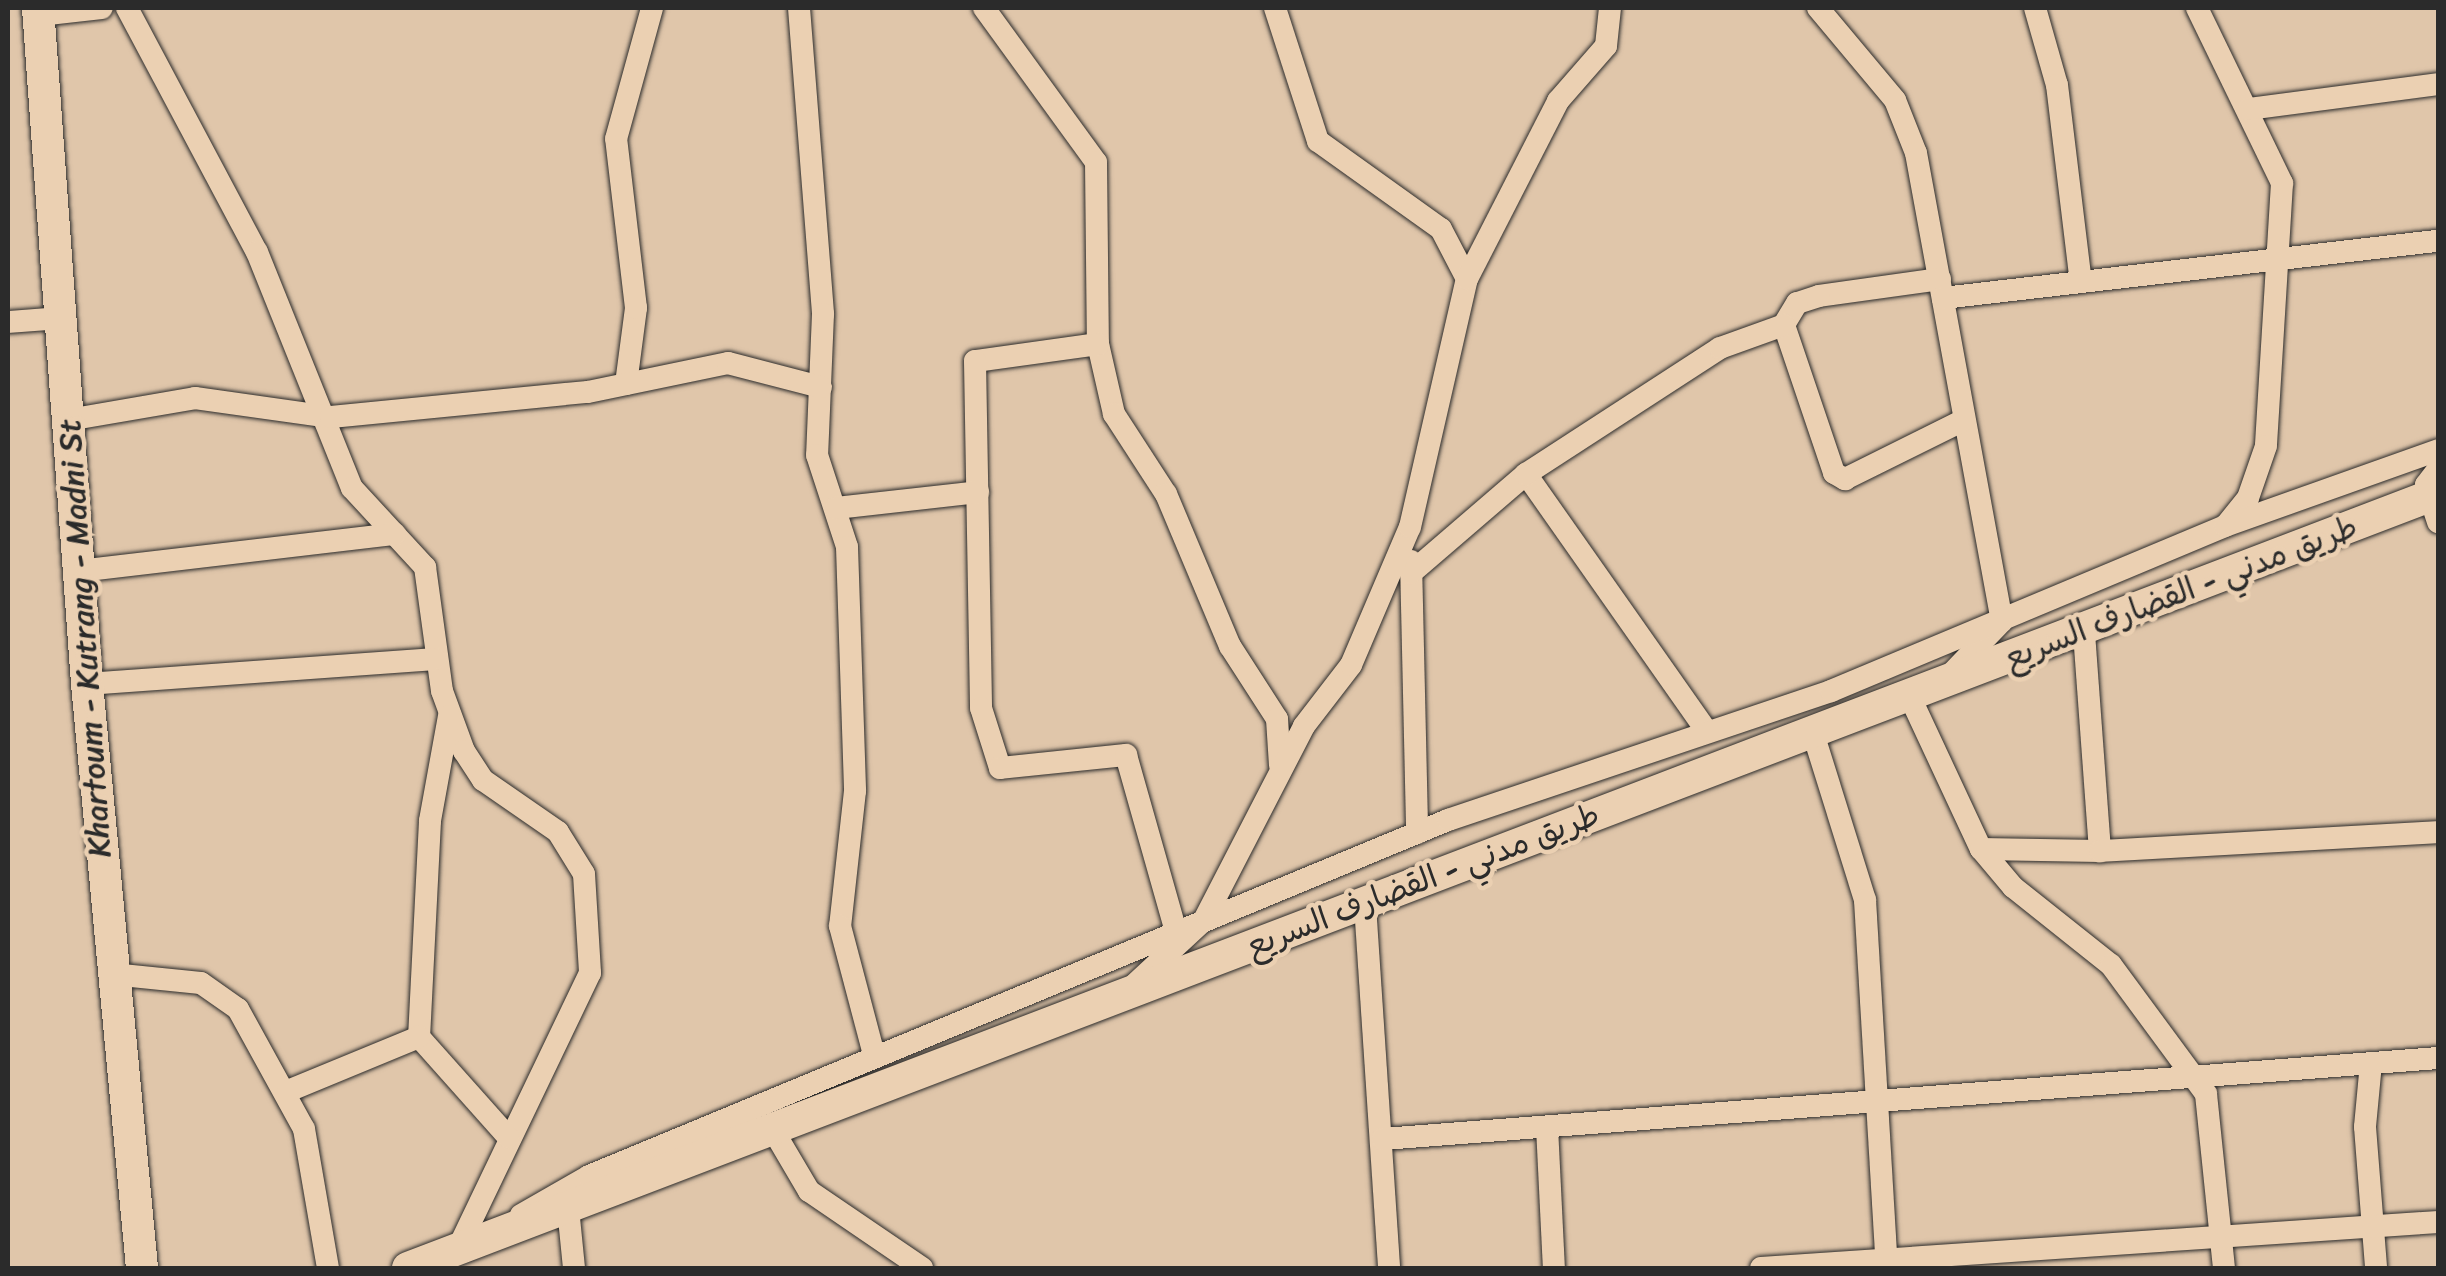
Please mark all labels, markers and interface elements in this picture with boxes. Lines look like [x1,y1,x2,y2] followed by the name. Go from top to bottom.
[50,417,120,859] street label: Khartoum - Kutrang - Madni St
[1999,508,2363,678] street label: طريق مدني - القضارف السريع
[1241,796,1605,966] street label: طريق مدني - القضارف السريع

